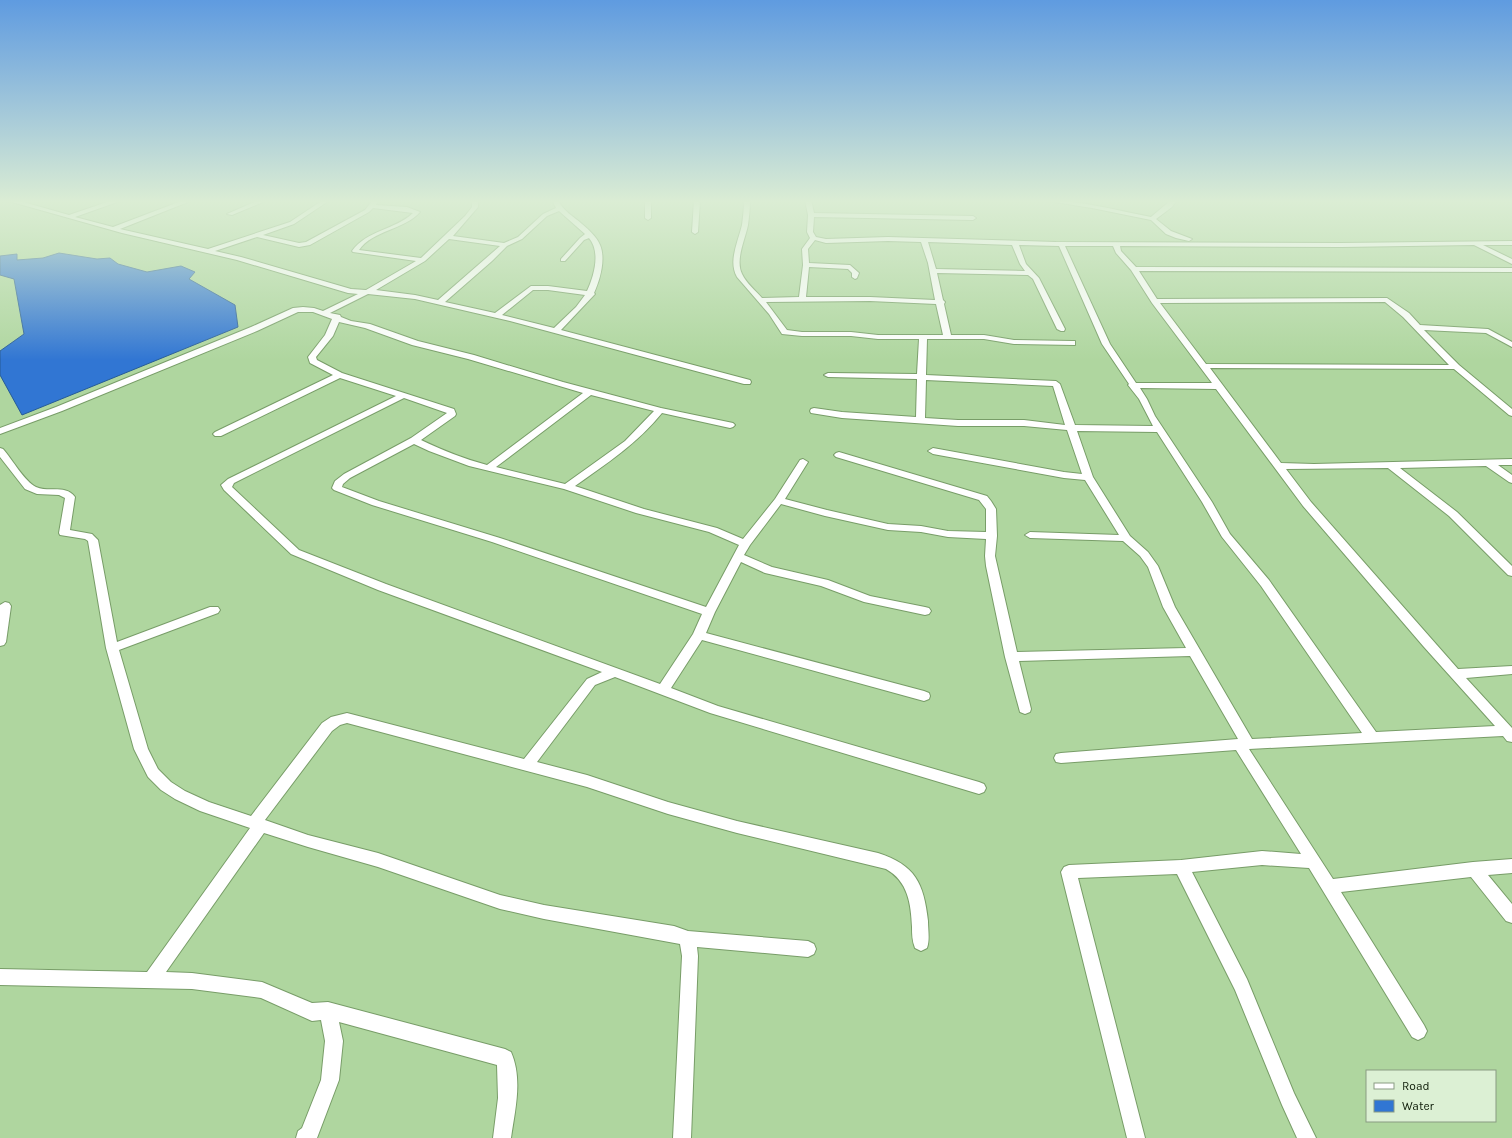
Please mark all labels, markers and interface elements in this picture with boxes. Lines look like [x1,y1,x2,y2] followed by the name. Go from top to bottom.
[1366,1070,1496,1122] legend
[1402,1079,1430,1093] text: Road
[1402,1099,1435,1113] text: Water

